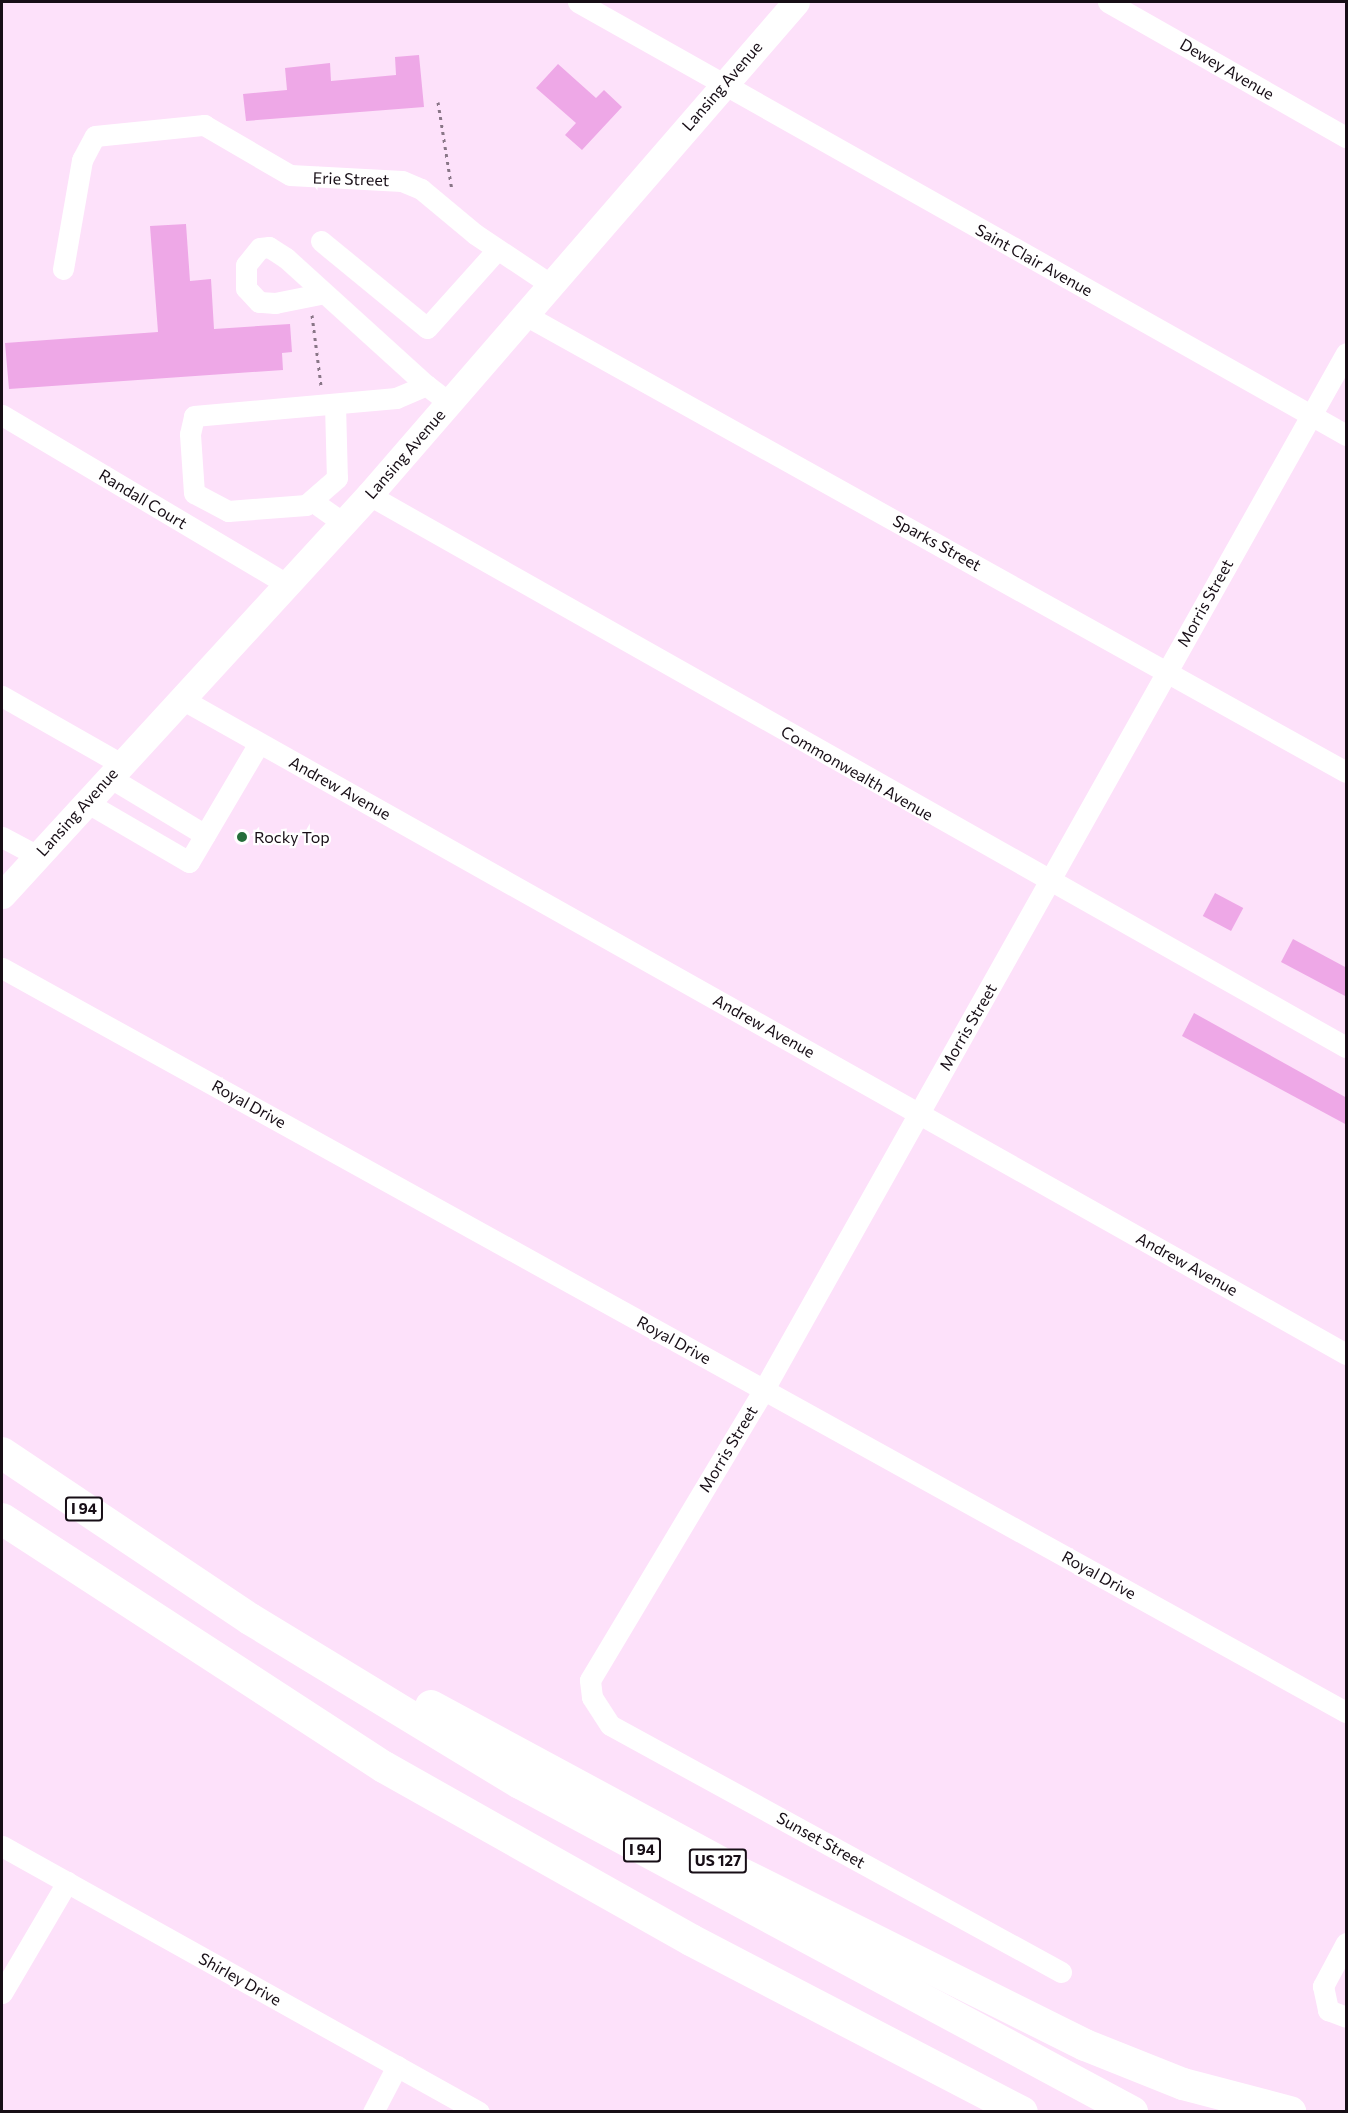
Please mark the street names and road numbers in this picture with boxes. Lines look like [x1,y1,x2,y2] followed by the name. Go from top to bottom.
[1177,34,1277,104] street label: Dewey Avenue
[678,37,766,135] street label: Lansing Avenue
[312,168,390,190] street label: Erie Street
[972,220,1096,300] street label: Saint Clair Avenue
[361,405,449,503] street label: Lansing Avenue
[95,465,191,533] street label: Randall Court
[890,511,984,575] street label: Sparks Street
[1173,556,1237,650] street label: Morris Street
[778,722,936,824] street label: Commonwealth Avenue
[286,752,394,824] street label: Andrew Avenue
[32,764,122,860] street label: Lansing Avenue
[935,980,1001,1074] street label: Morris Street
[710,990,818,1062] street label: Andrew Avenue
[209,1076,289,1132] street label: Royal Drive
[1133,1228,1241,1300] street label: Andrew Avenue
[634,1312,714,1368] street label: Royal Drive
[695,1402,761,1496] street label: Morris Street
[64,1497,104,1521] road number: I 94
[1059,1547,1139,1603] street label: Royal Drive
[774,1808,868,1872] street label: Sunset Street
[622,1838,662,1862] road number: I 94
[688,1849,748,1873] road number: US 127
[195,1948,285,2010] street label: Shirley Drive

